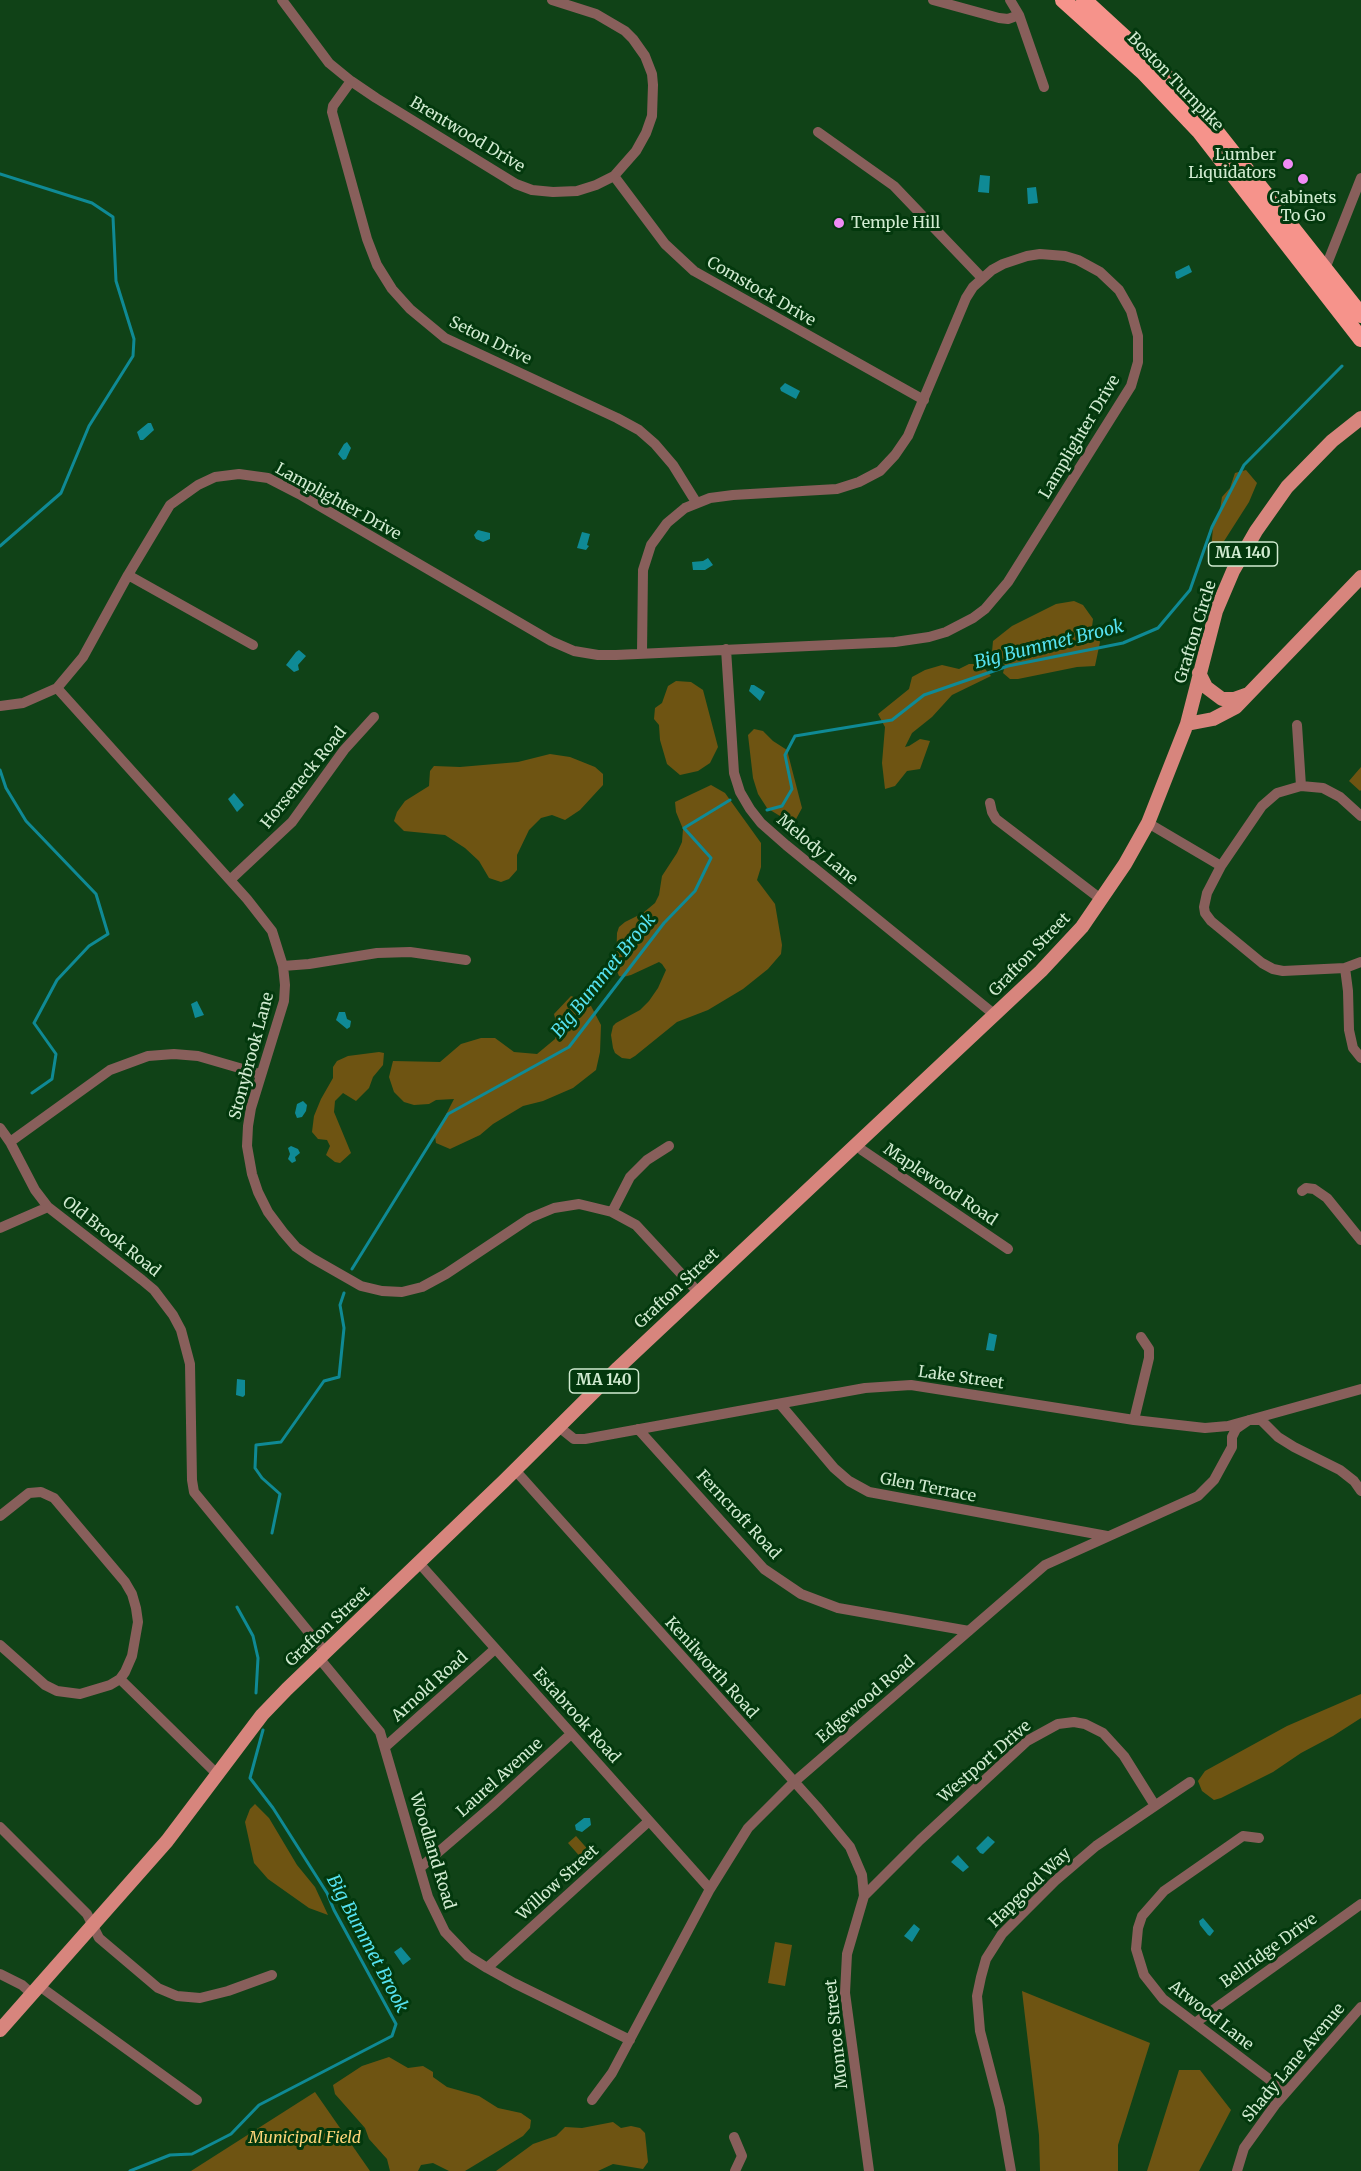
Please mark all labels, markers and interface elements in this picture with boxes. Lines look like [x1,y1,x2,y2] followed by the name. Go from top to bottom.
[1123,29,1227,135] street label: Boston Turnpike
[406,93,528,177] street label: Brentwood Drive
[1188,145,1276,183] place label: Lumber Liquidators
[1281,157,1295,171] marker: Lumber Liquidators
[1296,172,1310,186] marker: Cabinets To Go
[1270,188,1336,226] place label: Cabinets To Go
[851,213,940,233] place label: Temple Hill
[832,216,846,230] marker: Temple Hill
[703,253,819,331] street label: Comstock Drive
[446,313,534,369] street label: Seton Drive
[1036,372,1124,502] street label: Lamplighter Drive
[272,459,404,545] street label: Lamplighter Drive
[1208,542,1278,566] road number: MA 140
[1171,578,1221,686] street label: Grafton Circle
[972,616,1126,674] water label: Big Bummet Brook
[257,723,351,833] street label: Horseneck Road
[773,811,861,889] street label: Melody Lane
[985,909,1075,1001] street label: Grafton Street
[547,910,661,1042] water label: Big Bummet Brook
[226,990,278,1122] street label: Stonybrook Lane
[880,1140,1000,1230] street label: Maplewood Road
[58,1193,164,1281] street label: Old Brook Road
[631,1245,723,1333] street label: Grafton Street
[917,1362,1005,1394] street label: Lake Street
[570,1369,638,1393] road number: MA 140
[692,1467,784,1563] street label: Ferncroft Road
[878,1469,978,1507] street label: Glen Terrace
[282,1583,374,1671] street label: Grafton Street
[661,1614,761,1722] street label: Kenilworth Road
[388,1648,472,1726] street label: Arnold Road
[813,1652,919,1748] street label: Edgewood Road
[528,1665,624,1767] street label: Estabrook Road
[935,1717,1035,1807] street label: Westport Drive
[453,1734,547,1822] street label: Laurel Avenue
[405,1790,459,1912] street label: Woodland Road
[513,1841,603,1925] street label: Willow Street
[985,1844,1075,1932] street label: Hapgood Way
[321,1871,413,2017] water label: Big Bummet Brook
[1217,1910,1321,1992] street label: Bellridge Drive
[1165,1977,1257,2055] street label: Atwood Lane
[822,1978,852,2090] street label: Monroe Street
[1239,2000,1349,2126] street label: Shady Lane Avenue
[249,2128,361,2148] park label: Municipal Field

